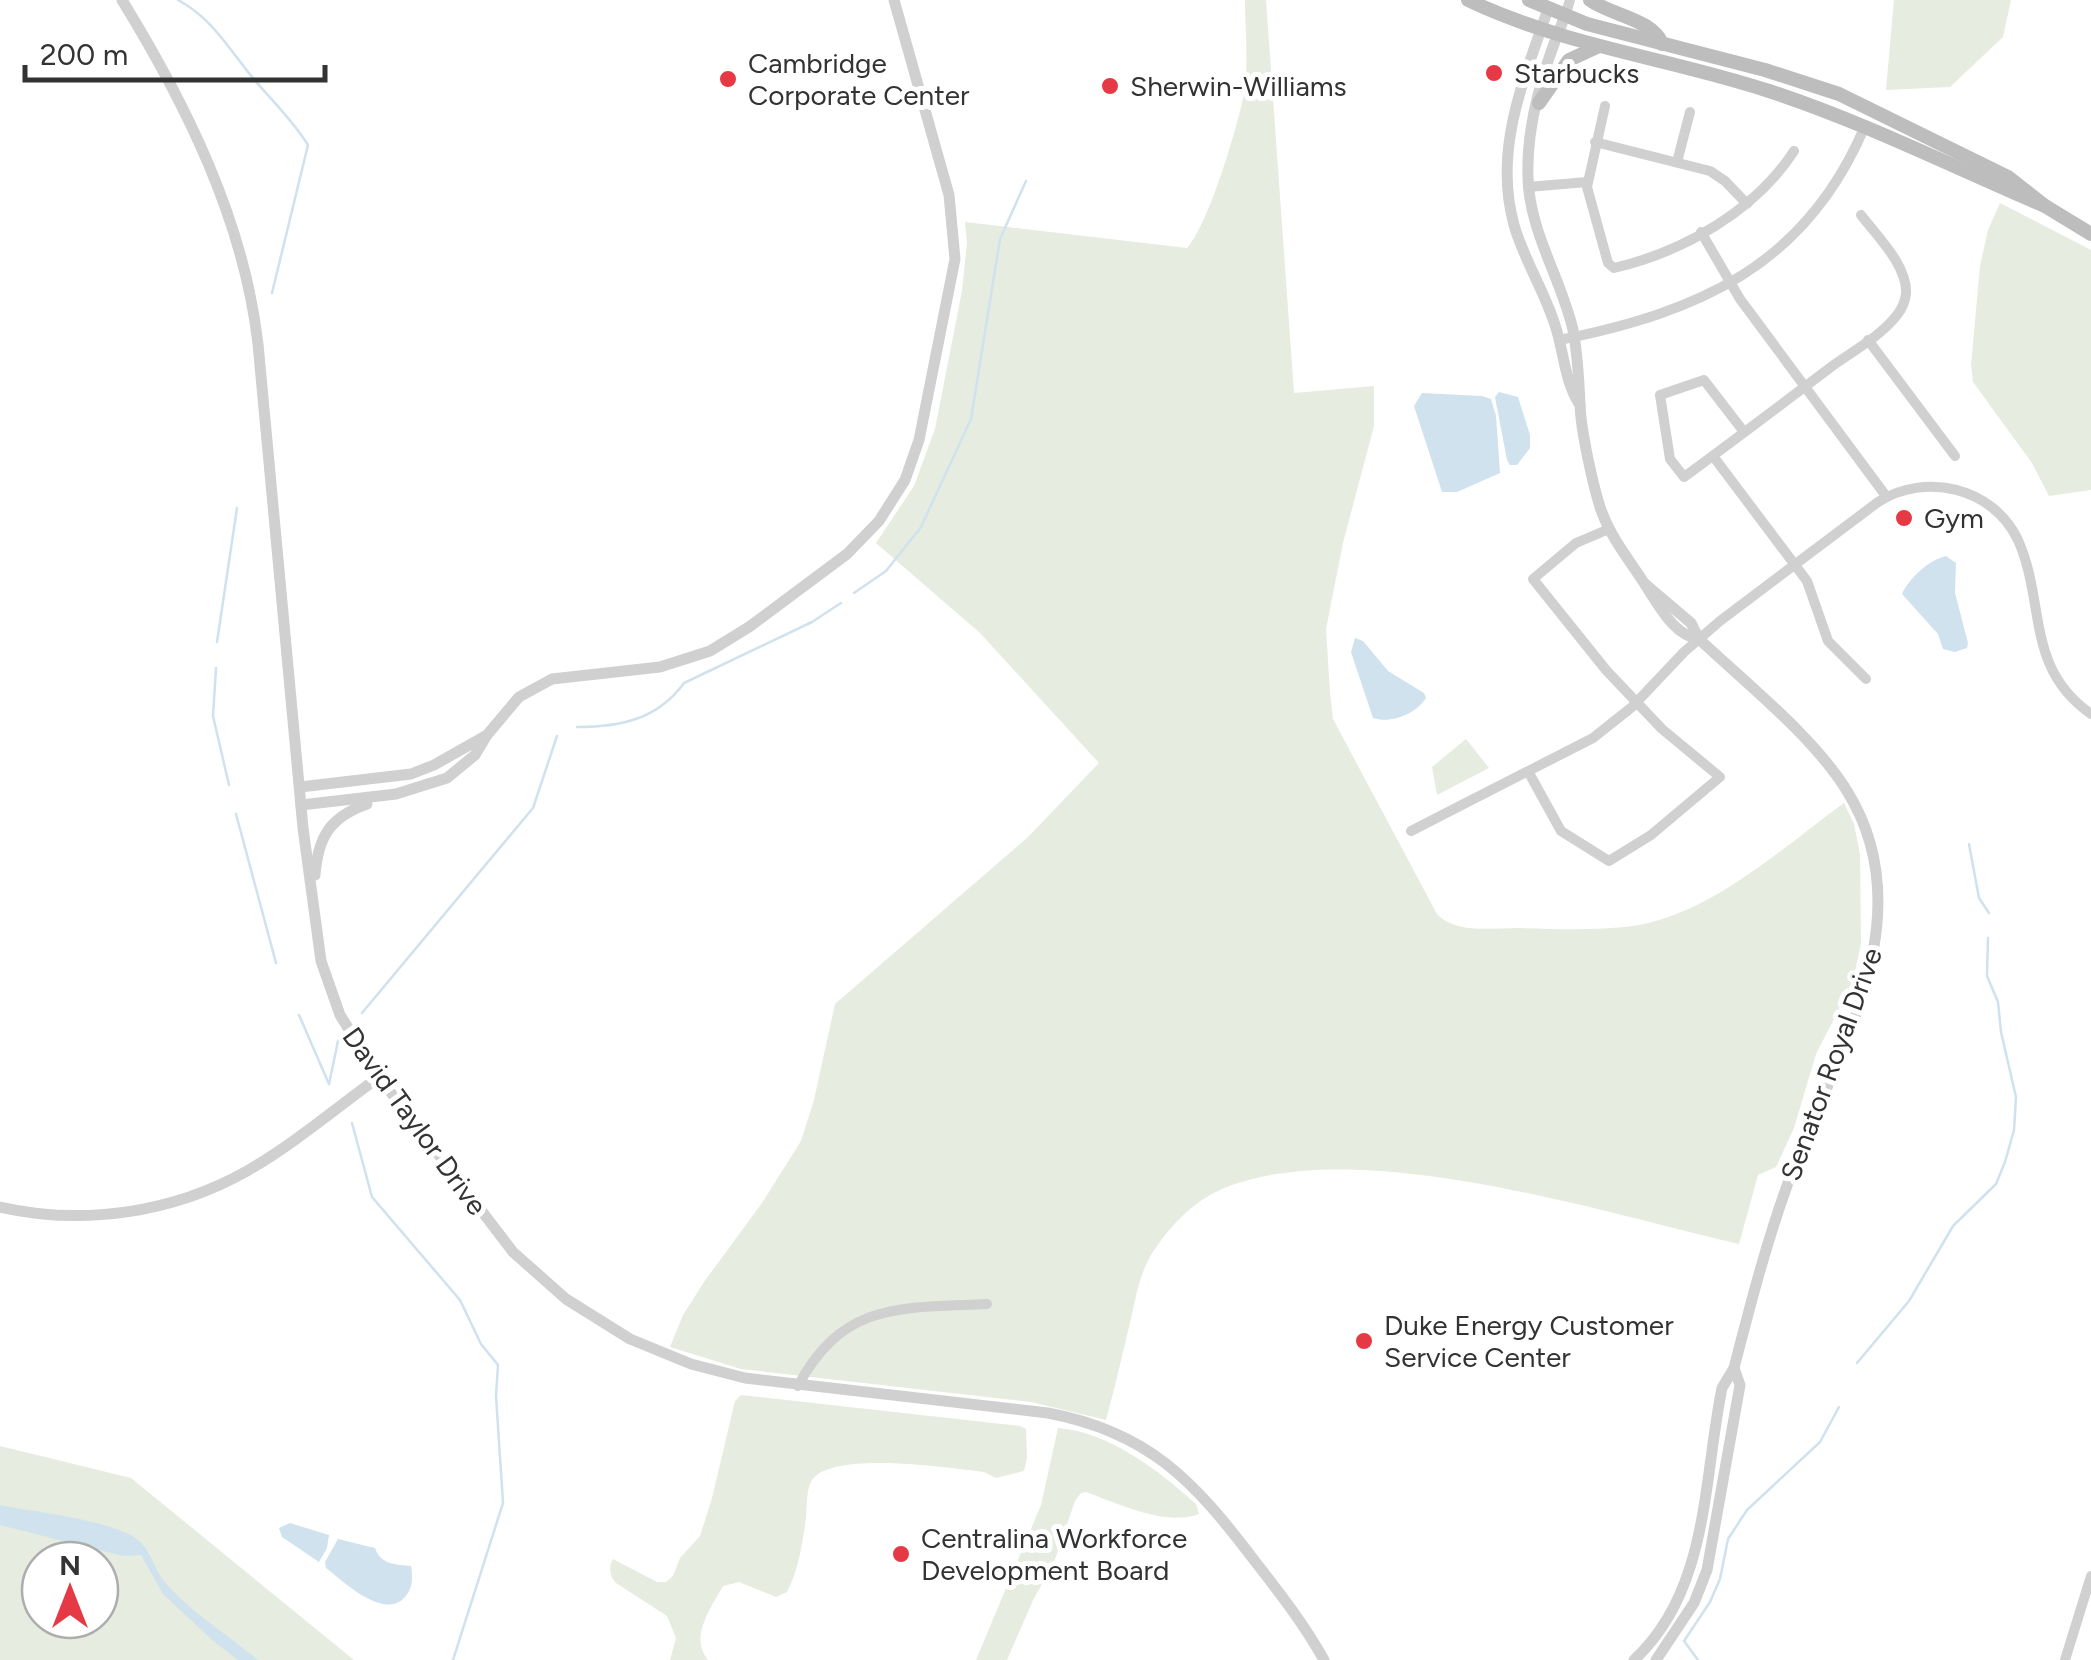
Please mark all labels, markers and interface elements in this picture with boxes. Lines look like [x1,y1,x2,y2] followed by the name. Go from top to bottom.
[25,20,325,82] scale bar
[40,36,128,73] text: 200 m
[748,46,970,112] place label: Cambridge Corporate Center
[1514,56,1639,90] place label: Starbucks
[1483,62,1505,84] marker: Starbucks
[717,68,739,90] marker: Cambridge Corporate Center
[1130,69,1347,103] place label: Sherwin-Williams
[1099,75,1121,97] marker: Sherwin-Williams
[1924,501,1984,535] place label: Gym
[1893,507,1915,529] marker: Gym
[1773,943,1889,1185] street label: Senator Royal Drive
[335,1020,495,1222] street label: David Taylor Drive
[1384,1308,1674,1374] place label: Duke Energy Customer Service Center
[1353,1330,1375,1352] marker: Duke Energy Customer Service Center
[921,1521,1187,1587] place label: Centralina Workforce Development Board
[20,1540,120,1640] north arrow
[890,1543,912,1565] marker: Centralina Workforce Development Board
[59,1548,81,1582] text: N

